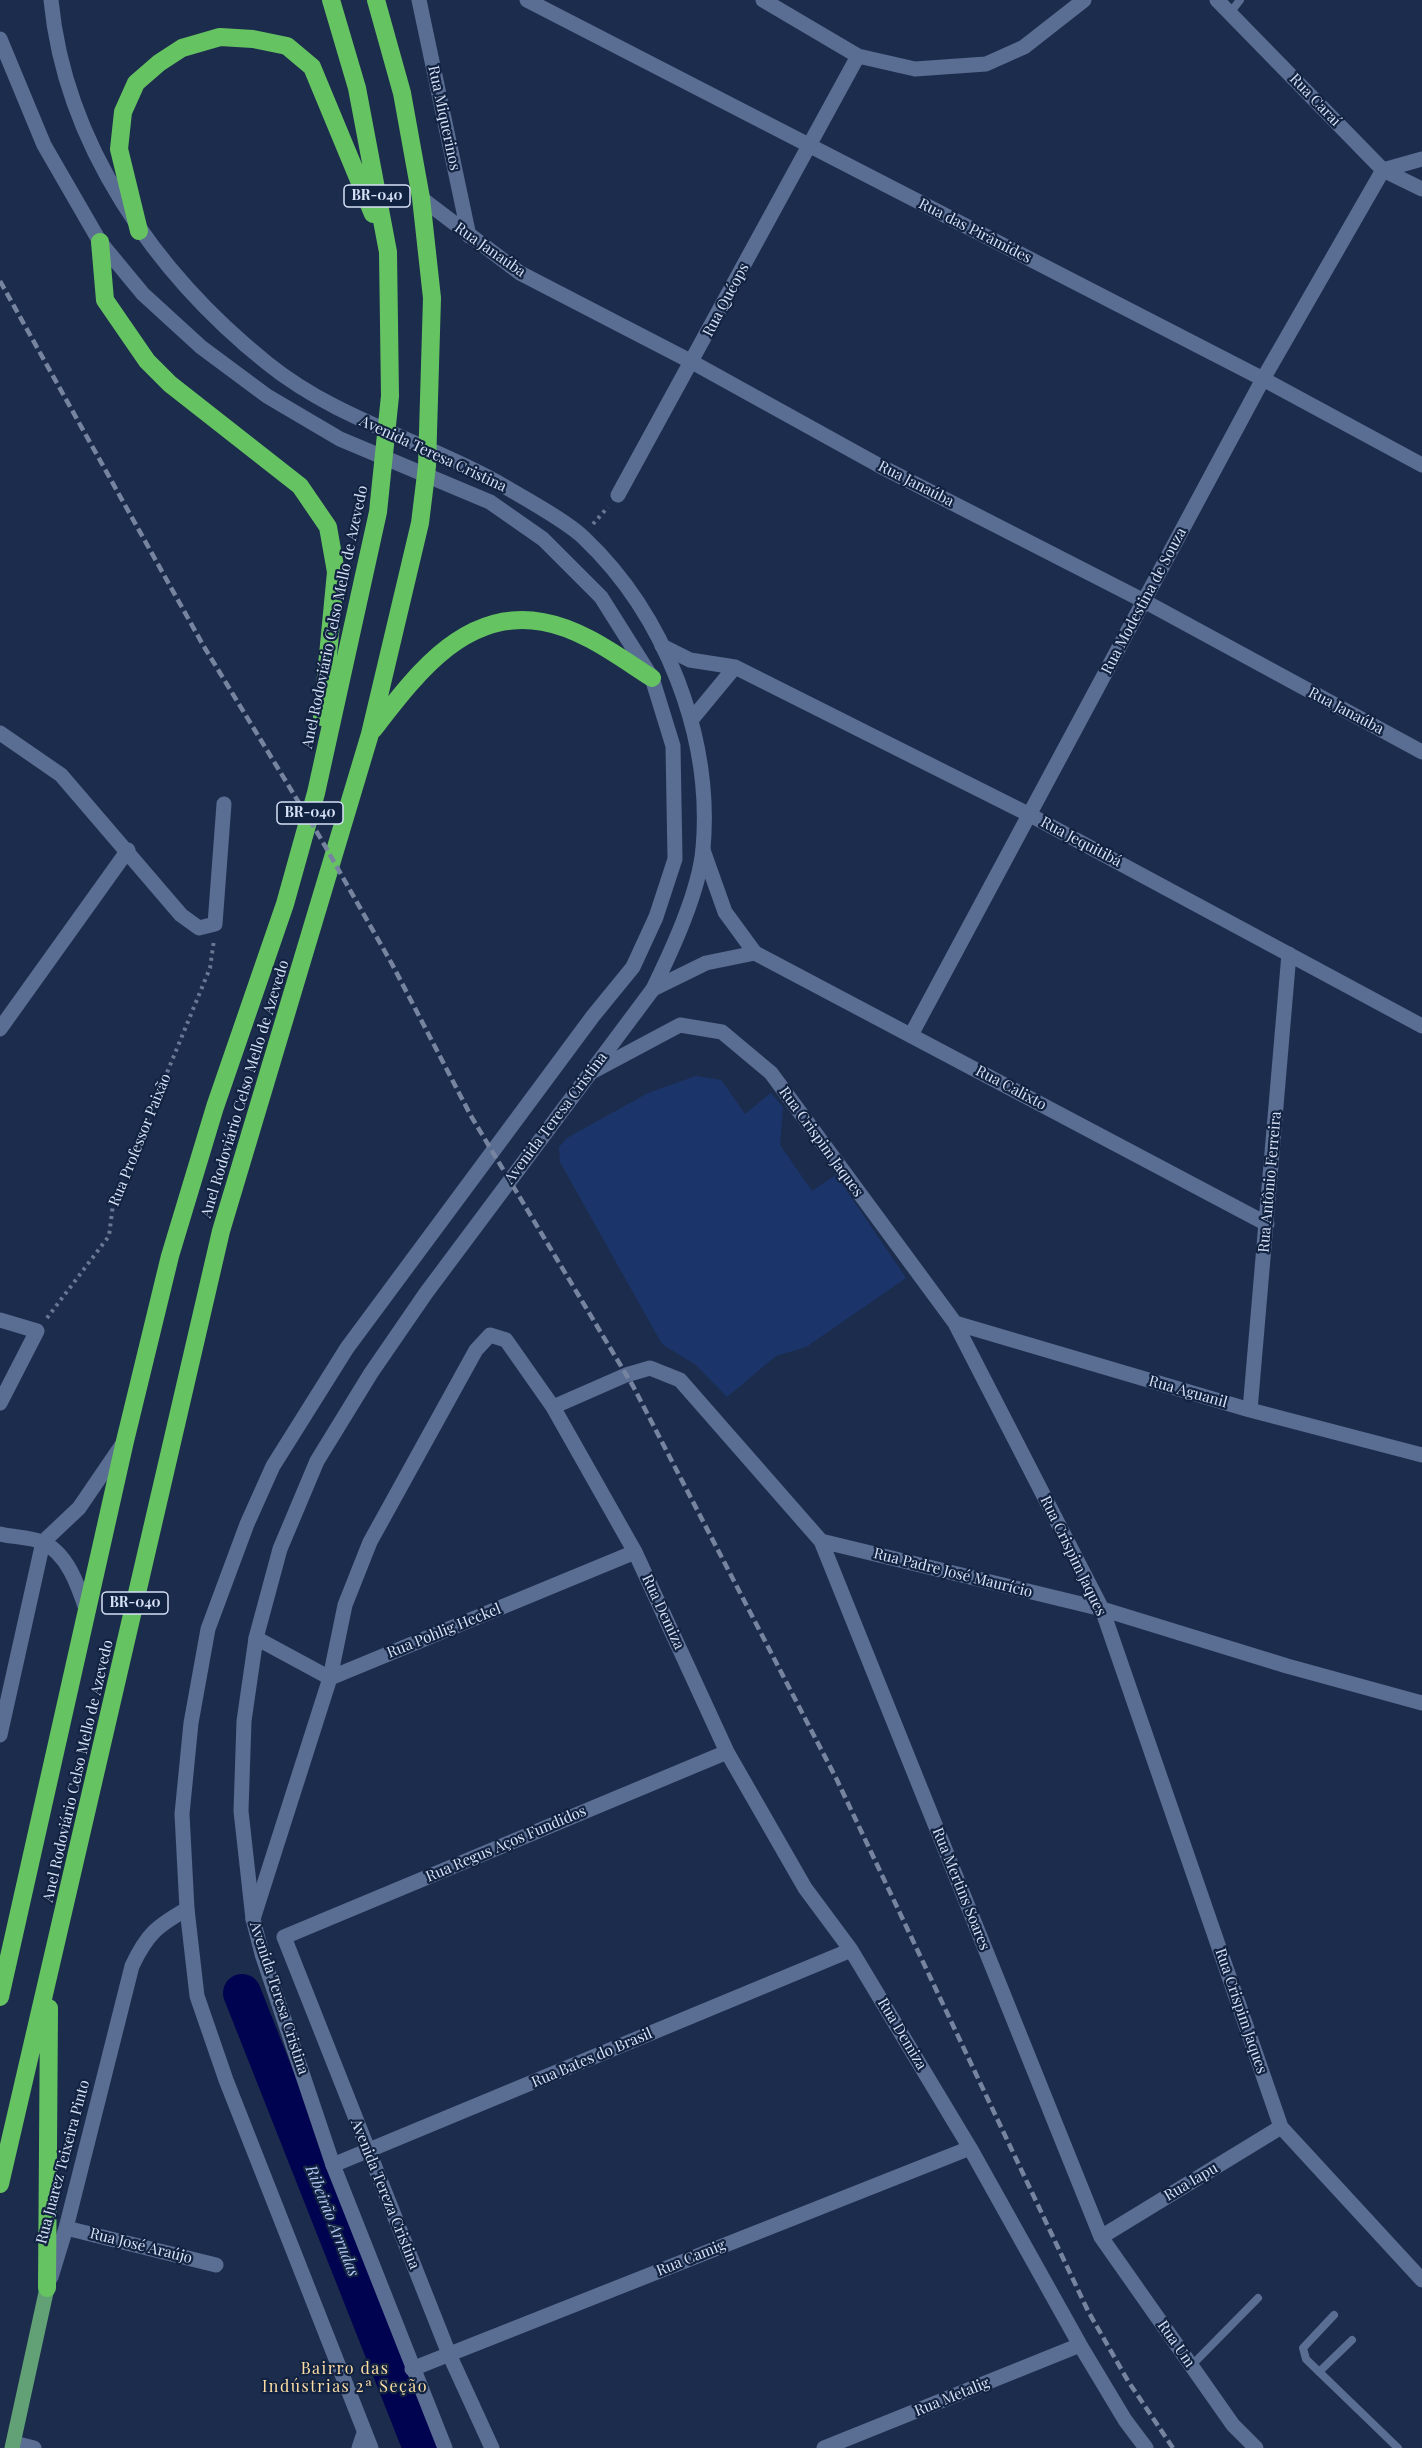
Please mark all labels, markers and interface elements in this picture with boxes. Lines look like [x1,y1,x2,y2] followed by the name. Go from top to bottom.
[424,64,464,172] street label: Rua Miquerinos
[1286,70,1344,130] street label: Rua Caraí
[344,185,410,207] road number: BR-040
[916,195,1034,267] street label: Rua das Pirâmides
[451,219,529,281] street label: Rua Janaúba
[699,260,753,340] street label: Rua Quéops
[357,412,509,496] street label: Avenida Teresa Cristina
[875,457,957,511] street label: Rua Janaúba
[298,484,372,750] street label: Anel Rodoviário Celso Mello de Azevedo
[1098,525,1190,677] street label: Rua Modestina de Souza
[1305,684,1387,738] street label: Rua Janaúba
[277,802,343,824] road number: BR-040
[1037,813,1125,871] street label: Rua Jequitibá
[197,958,293,1220] street label: Anel Rodoviário Celso Mello de Azevedo
[501,1049,611,1187] street label: Avenida Teresa Cristina
[973,1062,1049,1114] street label: Rua Calixto
[105,1071,175,1209] street label: Rua Professor Paixão
[775,1084,867,1200] street label: Rua Crispim Jaques
[1255,1111,1285,1253] street label: Rua Antônio Ferreira
[1147,1372,1229,1412] street label: Rua Aguanil
[1036,1493,1110,1619] street label: Rua Crispim Jaques
[872,1545,1034,1601] street label: Rua Padre José Maurício
[638,1572,688,1652] street label: Rua Demiza
[102,1592,168,1614] road number: BR-040
[384,1600,504,1662] street label: Rua Pohlig Heckel
[39,1638,117,1904] street label: Anel Rodoviário Celso Mello de Azevedo
[423,1802,589,1886] street label: Rua Regus Aços Fundidos
[928,1825,994,1953] street label: Rua Mertins Soares
[246,1919,312,2077] street label: Avenida Teresa Cristina
[1211,1946,1271,2076] street label: Rua Crispim Jaques
[874,1995,930,2073] street label: Rua Demiza
[529,2024,655,2092] street label: Rua Bates do Brasil
[32,2078,94,2246] street label: Rua Juarez Teixeira Pinto
[347,2116,423,2272] street label: Avenida Tereza Cristina
[1161,2159,1221,2205] street label: Rua Iapu
[301,2163,363,2279] water label: Ribeirão Arrudas
[88,2225,194,2267] street label: Rua José Araújo
[654,2236,728,2280] street label: Rua Camig
[1153,2317,1199,2371] street label: Rua Um
[276,2359,414,2397] district label: Bairro das Indústrias 2ª Seção
[912,2374,992,2420] street label: Rua Metalig

